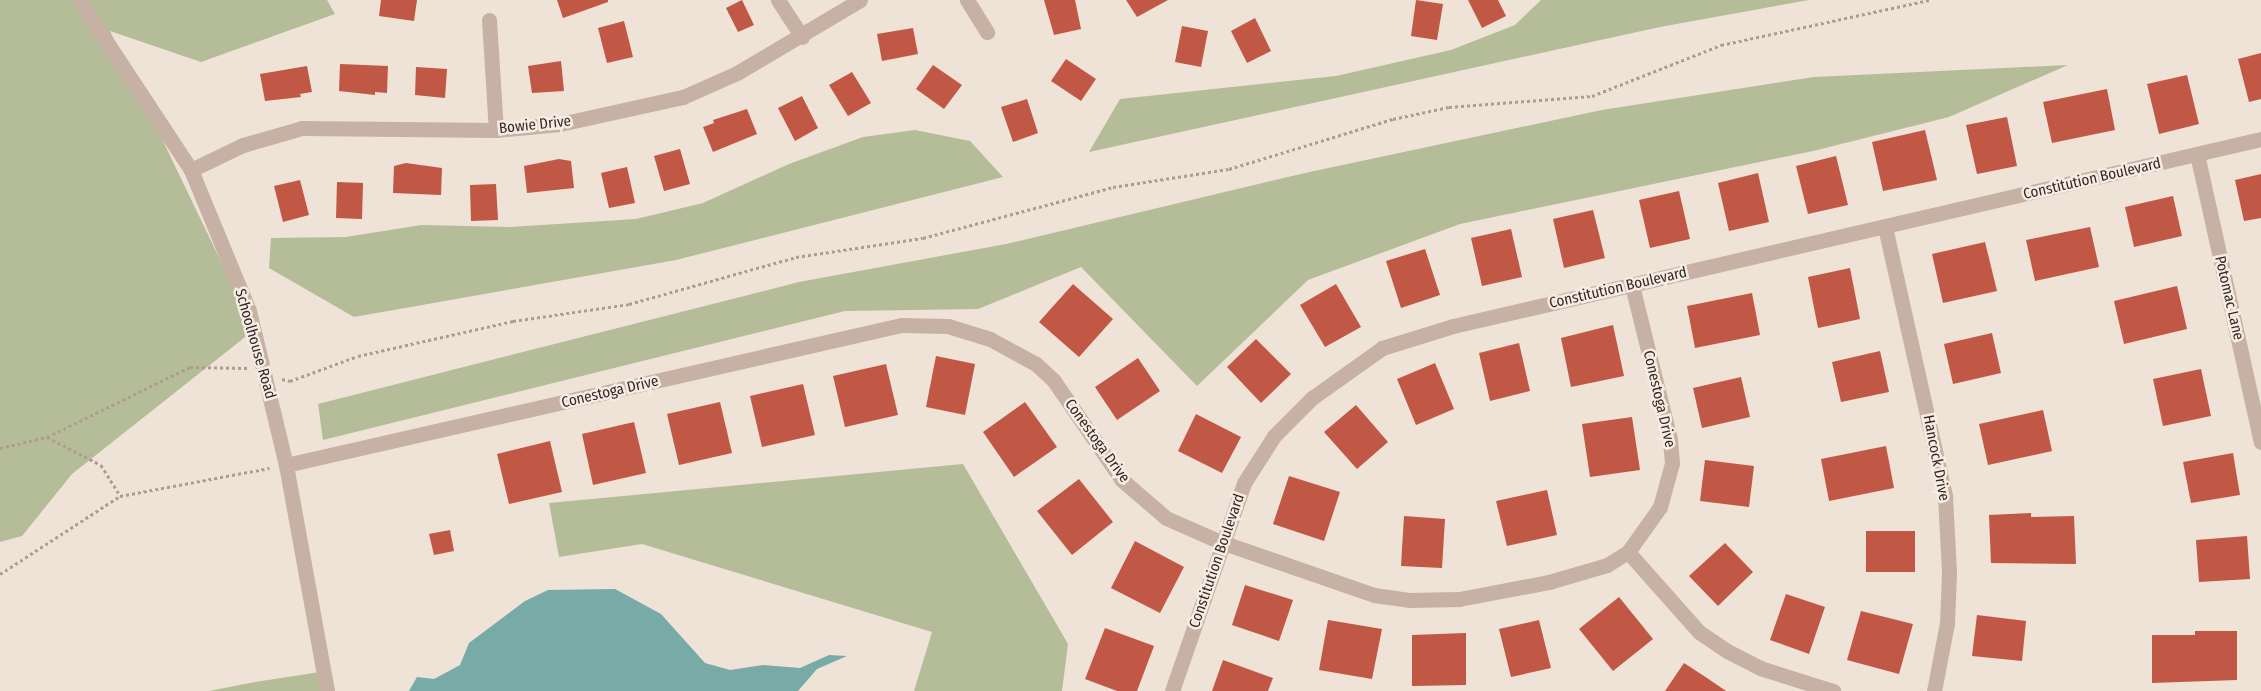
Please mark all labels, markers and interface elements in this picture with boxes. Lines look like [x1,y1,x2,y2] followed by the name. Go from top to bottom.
[498,112,572,138] street label: Bowie Drive
[2021,154,2163,204] street label: Constitution Boulevard
[2211,254,2247,342] street label: Potomac Lane
[1547,263,1689,313] street label: Constitution Boulevard
[231,287,279,401] street label: Schoolhouse Road
[1639,349,1679,449] street label: Conestoga Drive
[560,372,660,412] street label: Conestoga Drive
[1061,396,1133,486] street label: Conestoga Drive
[1919,414,1953,502] street label: Hancock Drive
[1186,492,1248,630] street label: Constitution Boulevard

